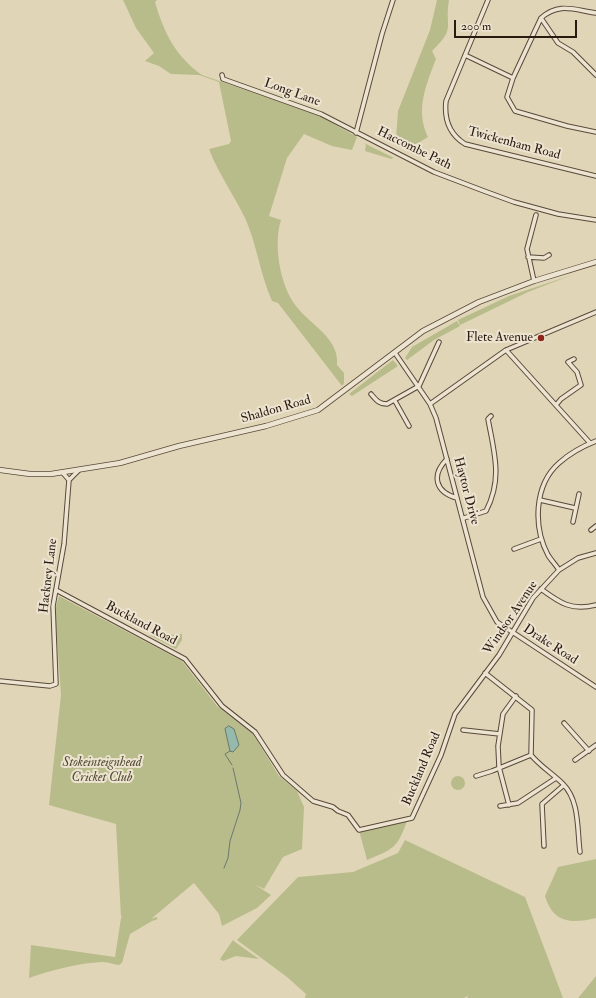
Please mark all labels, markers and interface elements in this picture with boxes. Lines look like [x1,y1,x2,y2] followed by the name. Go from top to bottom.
[456,12,579,38] scale bar
[461,19,491,34] text: 200 m
[262,76,322,110] street label: Long Lane
[374,124,454,174] street label: Haccombe Path
[466,124,562,164] street label: Twickenham Road
[466,330,533,346] place label: Flete Avenue
[536,333,546,343] marker: Flete Avenue
[239,393,313,427] street label: Shaldon Road
[449,455,483,527] street label: Haytor Drive
[37,538,61,614] street label: Hackney Lane
[481,578,541,658] street label: Windsor Avenue
[103,599,179,649] street label: Buckland Road
[520,622,580,668] street label: Drake Road
[400,730,444,808] street label: Buckland Road
[63,755,141,786] park label: Stokeinteignhead Cricket Club

